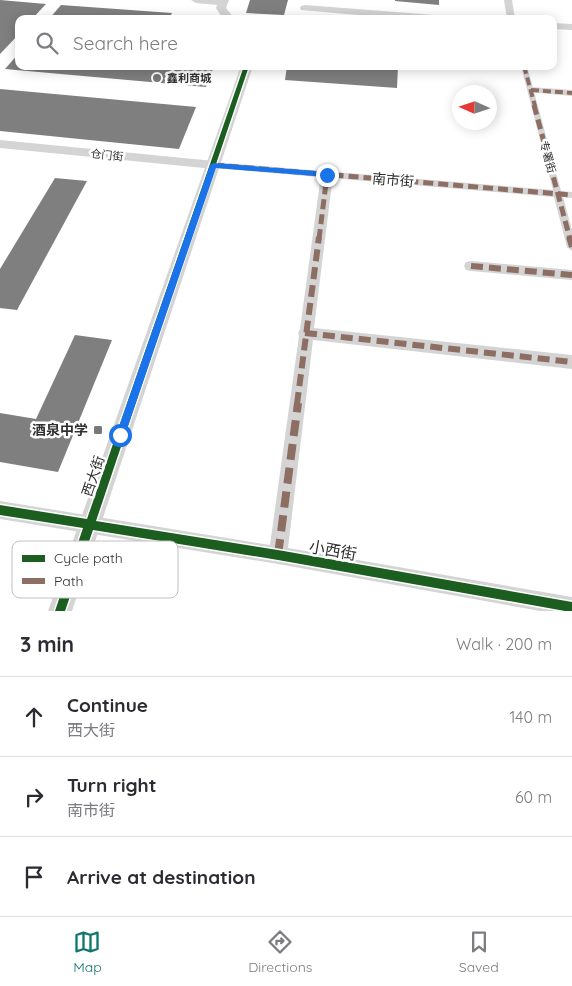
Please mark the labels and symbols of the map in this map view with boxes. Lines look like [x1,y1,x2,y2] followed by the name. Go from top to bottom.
[167,71,212,85] place label: 鑫利商城
[151,72,163,84] marker: 鑫利商城
[452,85,497,130] north arrow
[537,139,559,175] street label: 专署街
[90,146,124,164] street label: 仓门街
[316,164,339,187] route end
[371,169,415,191] street label: 南市街
[32,421,88,439] place label: 酒泉中学
[92,424,104,436] marker: 酒泉中学
[109,424,132,447] route start
[78,453,108,499] street label: 西大街
[308,536,358,564] street label: 小西街
[12,541,178,598] legend
[54,549,123,567] text: Cycle path
[54,572,83,590] text: Path

